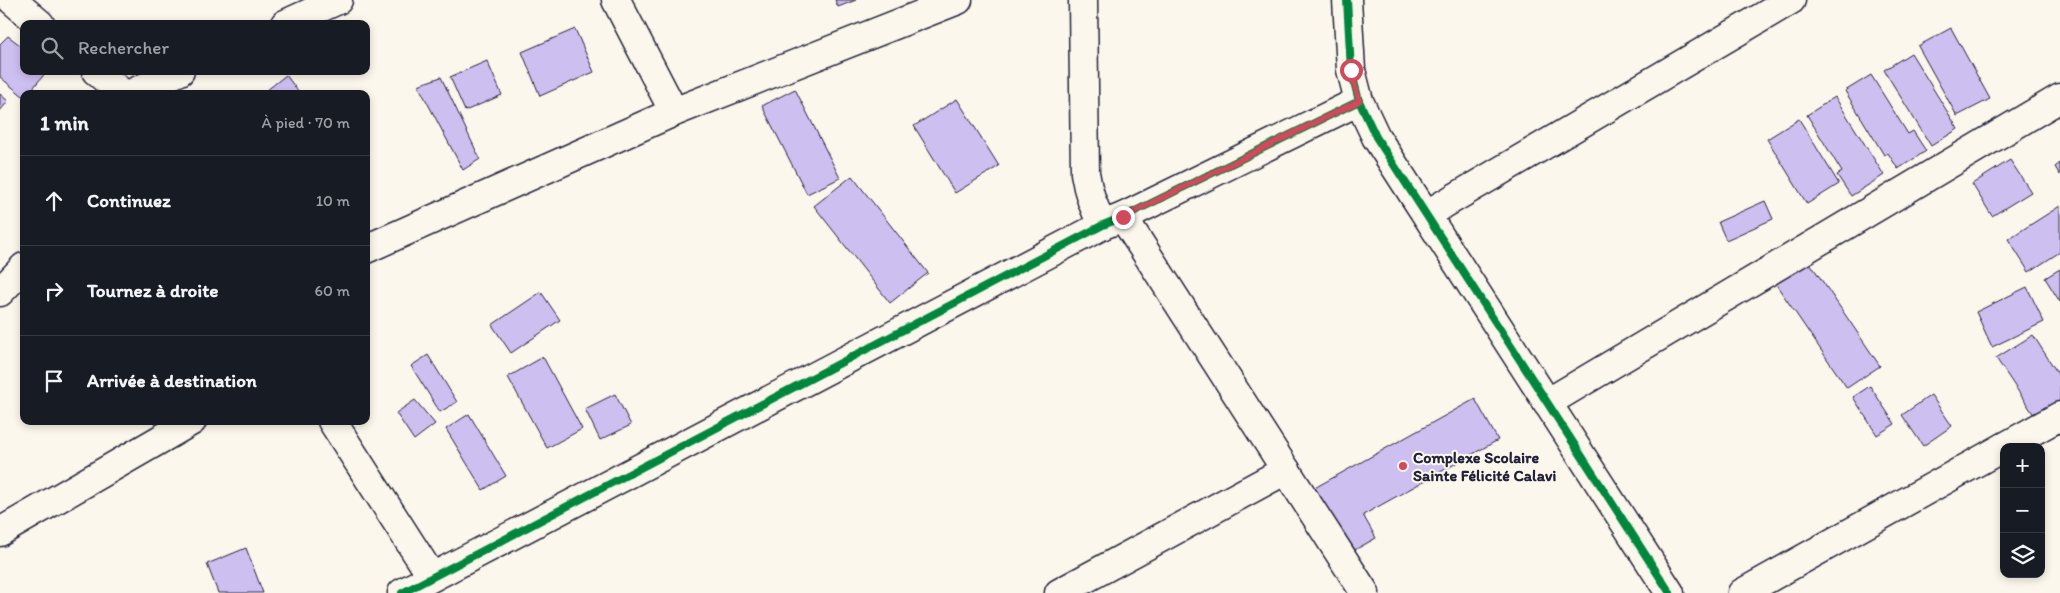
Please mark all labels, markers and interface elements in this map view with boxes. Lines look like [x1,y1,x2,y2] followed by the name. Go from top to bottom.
[20,20,370,75] search box
[38,34,66,62] icon: search
[78,36,169,59] text: Rechercher
[1340,59,1363,82] route start
[40,110,89,135] text: 1 min
[262,113,350,132] text: À pied · 70 m
[40,187,68,215] icon: ahead
[87,189,171,212] text: Continuez
[316,191,350,210] text: 10 m
[1112,206,1135,229] route end
[40,277,68,305] icon: right
[87,279,219,302] text: Tournez à droite
[315,281,350,300] text: 60 m
[40,367,68,395] icon: arrive
[87,369,257,392] text: Arrivée à destination
[2000,443,2045,578] map controls
[2000,443,2045,488] button: +
[1413,448,1556,485] place label: Complexe Scolaire Sainte Félicité Calavi
[1397,460,1409,472] marker: Complexe Scolaire Sainte Félicité Calavi
[2000,488,2045,533] button: −
[2000,533,2045,578] button: layers

